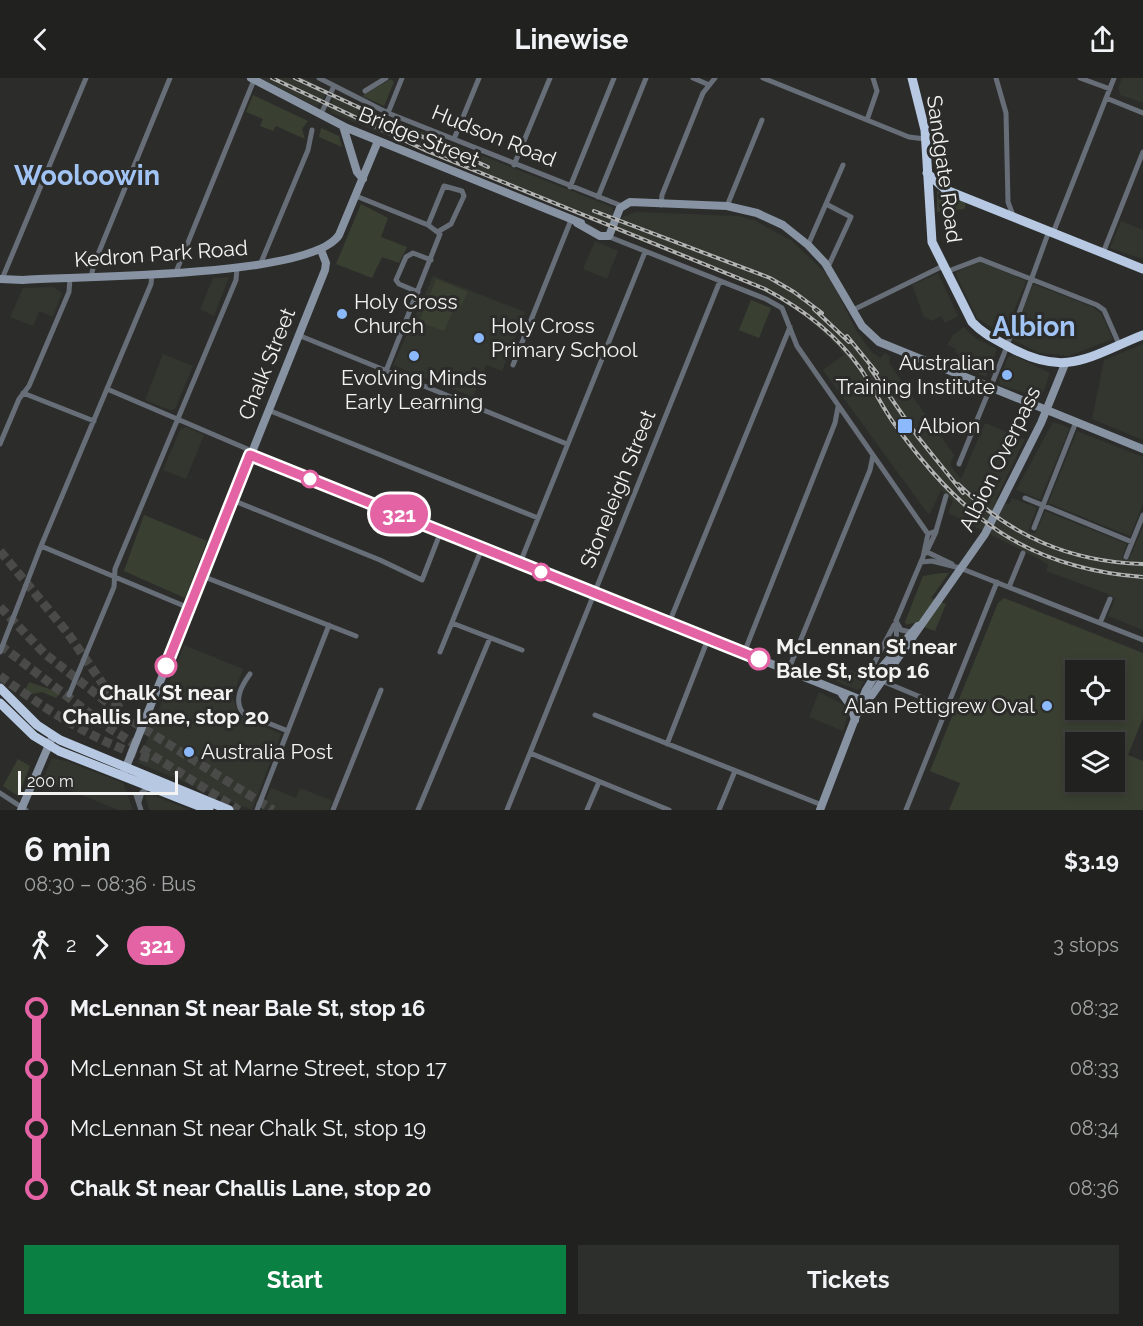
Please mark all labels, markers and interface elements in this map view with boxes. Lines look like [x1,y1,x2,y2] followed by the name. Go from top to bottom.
[24,23,57,56] icon: back
[1086,23,1119,56] icon: share
[515,24,628,55] text: Linewise
[922,94,967,244] street label: Sandgate Road
[428,99,560,172] street label: Hudson Road
[355,101,483,172] street label: Bridge Street
[14,160,160,191] district label: Wooloowin
[73,235,249,272] street label: Kedron Park Road
[354,289,458,338] place label: Holy Cross Church
[233,304,300,423] street label: Chalk Street
[335,307,349,321] marker: Holy Cross Church
[992,311,1076,342] district label: Albion
[491,313,638,362] place label: Holy Cross Primary School
[472,331,486,345] marker: Holy Cross Primary School
[407,349,421,363] marker: Evolving Minds Early Learning
[835,350,995,399] place label: Australian Training Institute
[341,365,487,414] place label: Evolving Minds Early Learning
[1000,368,1014,382] marker: Australian Training Institute
[954,382,1046,535] street label: Albion Overpass
[575,406,661,571] street label: Stoneleigh Street
[918,413,980,438] place label: Albion
[896,417,914,435] marker: Albion
[301,470,319,488] unlabelled marker
[364,494,434,534] line badge: 321
[382,502,416,527] text: 321
[532,563,550,581] unlabelled marker
[776,634,957,683] place label: McLennan St near Bale St, stop 16
[748,648,770,670] marker: McLennan St near Bale St, stop 16
[155,655,177,677] marker: Chalk St near Challis Lane, stop 20
[1065,660,1125,792] map controls
[1065,660,1125,720] button: locate
[63,680,269,729] place label: Chalk St near Challis Lane, stop 20
[845,693,1035,718] place label: Alan Pettigrew Oval
[1040,699,1054,713] marker: Alan Pettigrew Oval
[1065,732,1125,792] button: layers
[201,739,333,764] place label: Australia Post
[182,745,196,759] marker: Australia Post
[18,768,178,796] scale bar
[27,772,74,791] text: 200 m
[24,830,111,869] text: 6 min
[1064,848,1119,874] text: $3.19
[24,872,196,896] text: 08:30 – 08:36 · Bus
[24,929,57,962] icon: walk
[85,929,118,962] icon: forward
[66,933,76,957] text: 2
[139,933,173,958] text: 321
[1053,933,1119,957] text: 3 stops
[70,995,425,1021] text: McLennan St near Bale St, stop 16
[1070,996,1119,1020] text: 08:32
[70,1055,447,1081] text: McLennan St at Marne Street, stop 17
[1070,1056,1119,1080] text: 08:33
[70,1115,426,1141] text: McLennan St near Chalk St, stop 19
[1070,1116,1119,1140] text: 08:34
[70,1175,432,1201] text: Chalk St near Challis Lane, stop 20
[1068,1176,1119,1200] text: 08:36
[24,1245,566,1314] button: Start
[578,1245,1119,1314] button: Tickets

